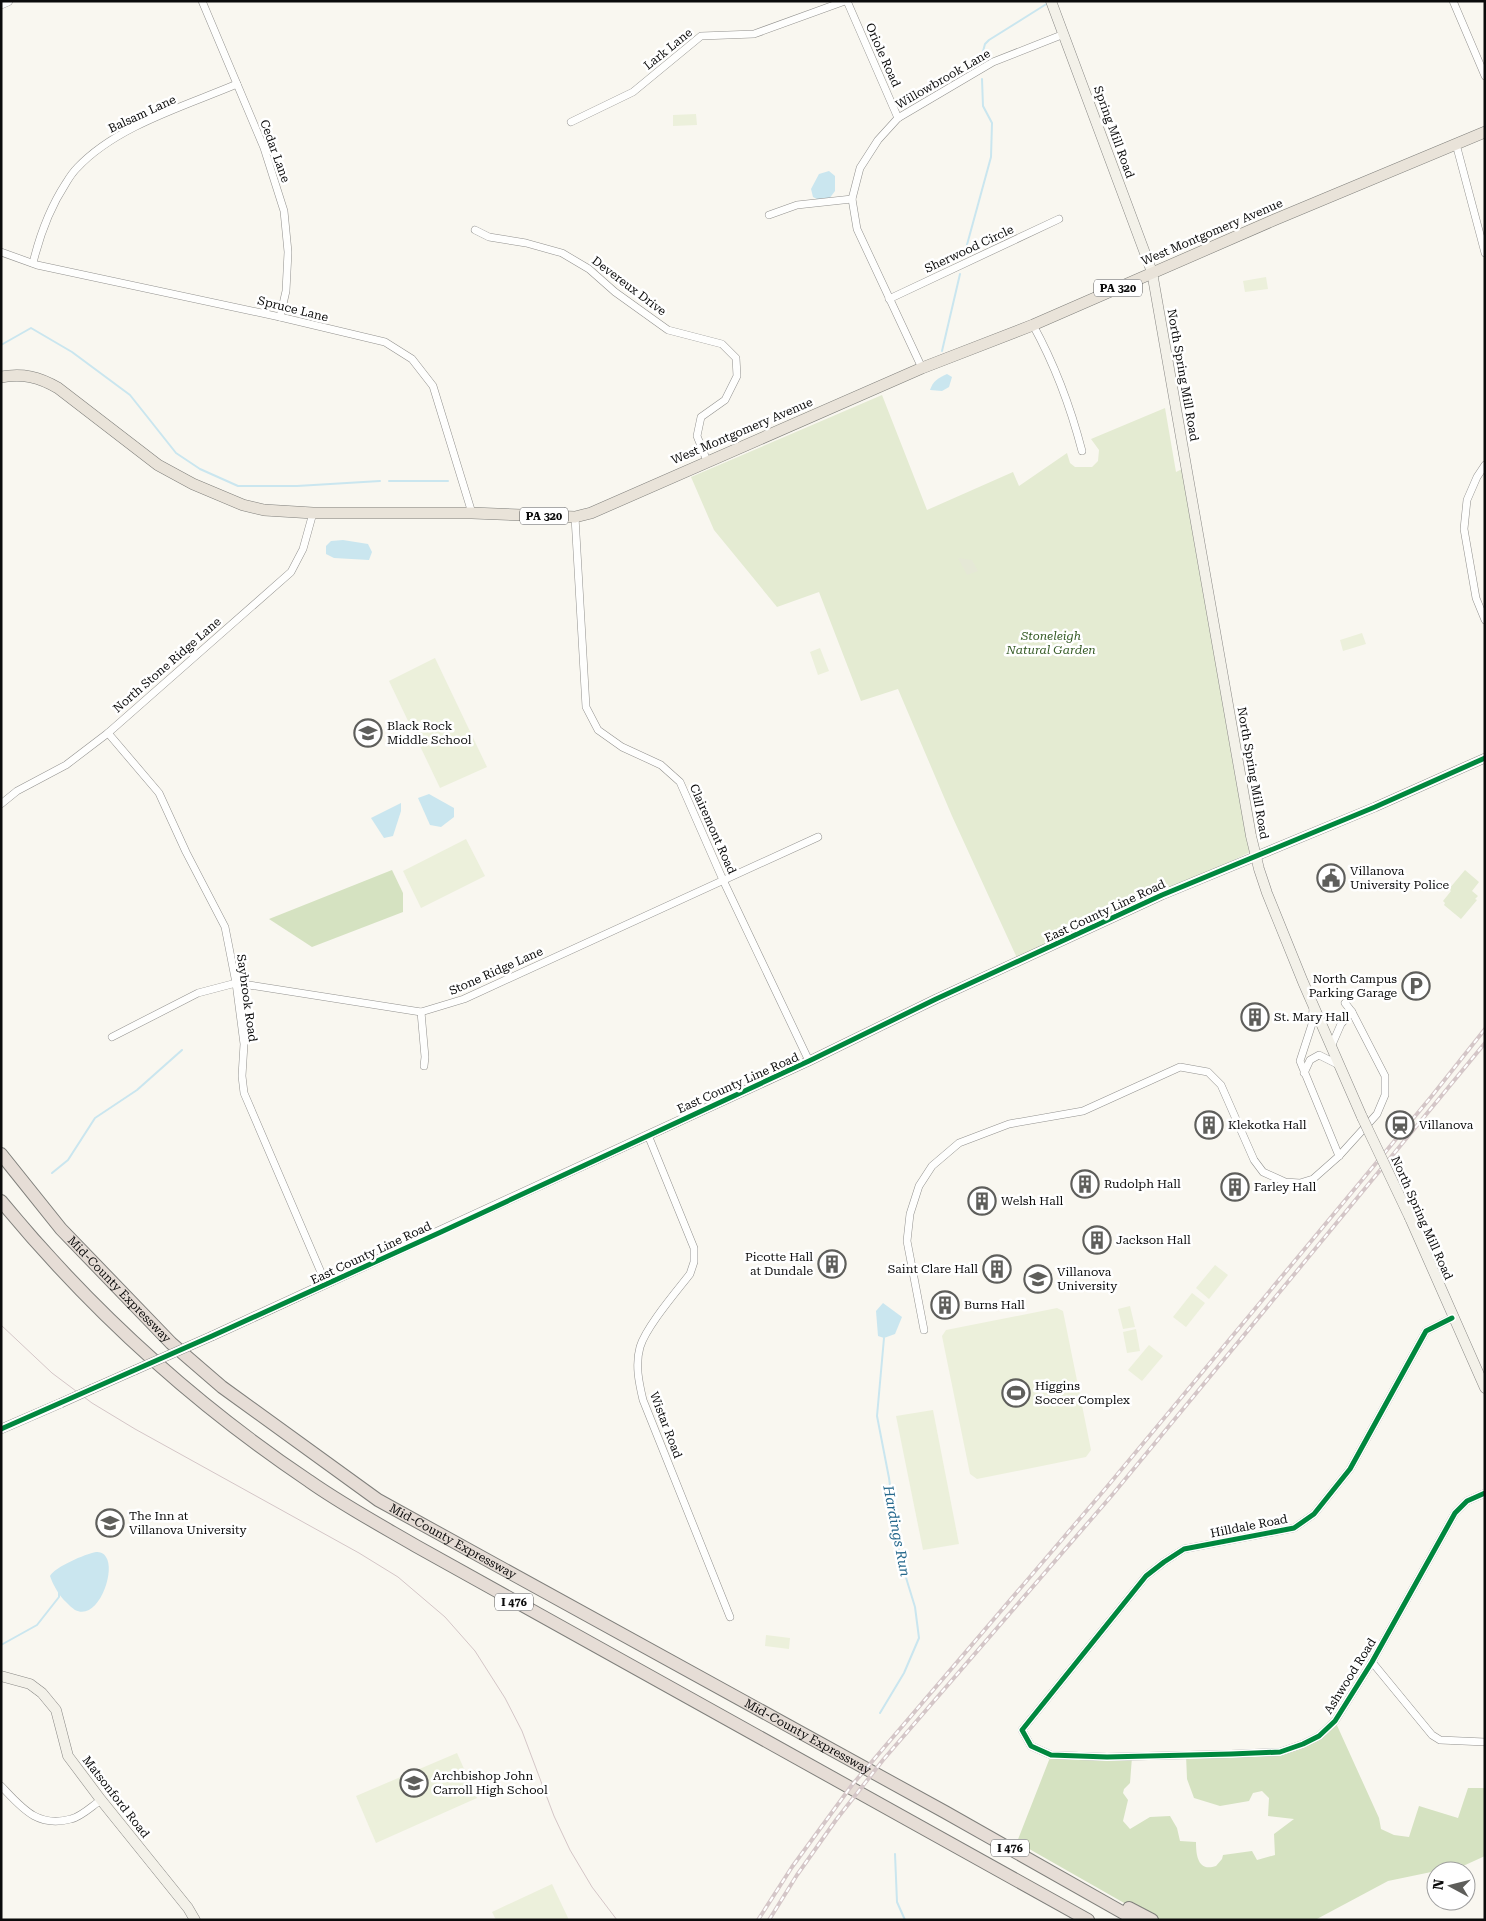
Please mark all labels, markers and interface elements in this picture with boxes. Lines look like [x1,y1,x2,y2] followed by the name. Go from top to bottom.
[863,21,903,89] street label: Oriole Road
[641,25,695,73] street label: Lark Lane
[893,46,993,112] street label: Willowbrook Lane
[1091,84,1137,180] street label: Spring Mill Road
[106,92,178,136] street label: Balsam Lane
[257,118,293,185] street label: Cedar Lane
[1139,196,1285,268] street label: West Montgomery Avenue
[922,222,1016,276] street label: Sherwood Circle
[589,254,669,319] street label: Devereux Drive
[1094,280,1142,296] road number: PA 320
[256,293,330,325] street label: Spruce Lane
[1164,308,1202,443] street label: North Spring Mill Road
[669,395,815,467] street label: West Montgomery Avenue
[520,508,568,524] road number: PA 320
[110,614,224,716] street label: North Stone Ridge Lane
[1005,629,1096,657] park label: Stoneleigh Natural Garden
[1234,706,1272,841] street label: North Spring Mill Road
[353,718,383,748] school or university icon: Black Rock Middle School
[387,719,472,747] place label: Black Rock Middle School
[687,782,739,876] street label: Clairemont Road
[1316,863,1346,893] public building icon: Villanova University Police
[1350,864,1449,892] place label: Villanova University Police
[1042,877,1168,945] street label: East County Line Road
[447,944,545,998] street label: Stone Ridge Lane
[234,953,260,1043] street label: Saybrook Road
[1401,971,1431,1001] parking icon: North Campus Parking Garage
[1309,972,1397,1000] place label: North Campus Parking Garage
[1240,1002,1270,1032] building icon: St. Mary Hall
[1274,1010,1349,1024] place label: St. Mary Hall
[675,1050,801,1116] street label: East County Line Road
[1194,1110,1224,1140] building icon: Klekotka Hall
[1385,1110,1415,1140] station icon: Villanova
[1228,1118,1307,1132] place label: Klekotka Hall
[1419,1118,1474,1132] place label: Villanova
[1388,1154,1456,1282] street label: North Spring Mill Road
[1070,1169,1100,1199] building icon: Rudolph Hall
[1220,1172,1250,1202] building icon: Farley Hall
[1104,1177,1181,1191] place label: Rudolph Hall
[1254,1180,1316,1194] place label: Farley Hall
[967,1186,997,1216] building icon: Welsh Hall
[1001,1194,1063,1208] place label: Welsh Hall
[308,1219,434,1287] street label: East County Line Road
[1082,1225,1112,1255] building icon: Jackson Hall
[65,1233,174,1346] street label: Mid-County Expressway
[1116,1233,1191,1247] place label: Jackson Hall
[817,1249,847,1279] building icon: Picotte Hall at Dundale
[745,1250,813,1278] place label: Picotte Hall at Dundale
[982,1254,1012,1284] building icon: Saint Clare Hall
[888,1262,978,1276] place label: Saint Clare Hall
[1023,1264,1053,1294] school or university icon: Villanova University
[1057,1265,1118,1293] place label: Villanova University
[930,1290,960,1320] building icon: Burns Hall
[964,1298,1025,1312] place label: Burns Hall
[1001,1378,1031,1408] sports icon: Higgins Soccer Complex
[1035,1379,1130,1407] place label: Higgins Soccer Complex
[647,1390,685,1461] street label: Wistar Road
[880,1483,914,1578] water label: Hardings Run
[387,1501,520,1582] street label: Mid-County Expressway
[95,1508,125,1538] school or university icon: The Inn at Villanova University
[129,1509,248,1537] place label: The Inn at Villanova University
[1209,1512,1289,1540] street label: Hilldale Road
[495,1594,533,1610] road number: I 476
[1321,1635,1379,1716] street label: Ashwood Road
[742,1696,874,1777] street label: Mid-County Expressway
[80,1753,152,1841] street label: Matsonford Road
[399,1768,429,1798] school or university icon: Archbishop John Carroll High School
[433,1769,548,1797] place label: Archbishop John Carroll High School
[991,1840,1029,1856] road number: I 476
[1426,1861,1476,1911] north arrow
[1429,1878,1447,1891] text: N

